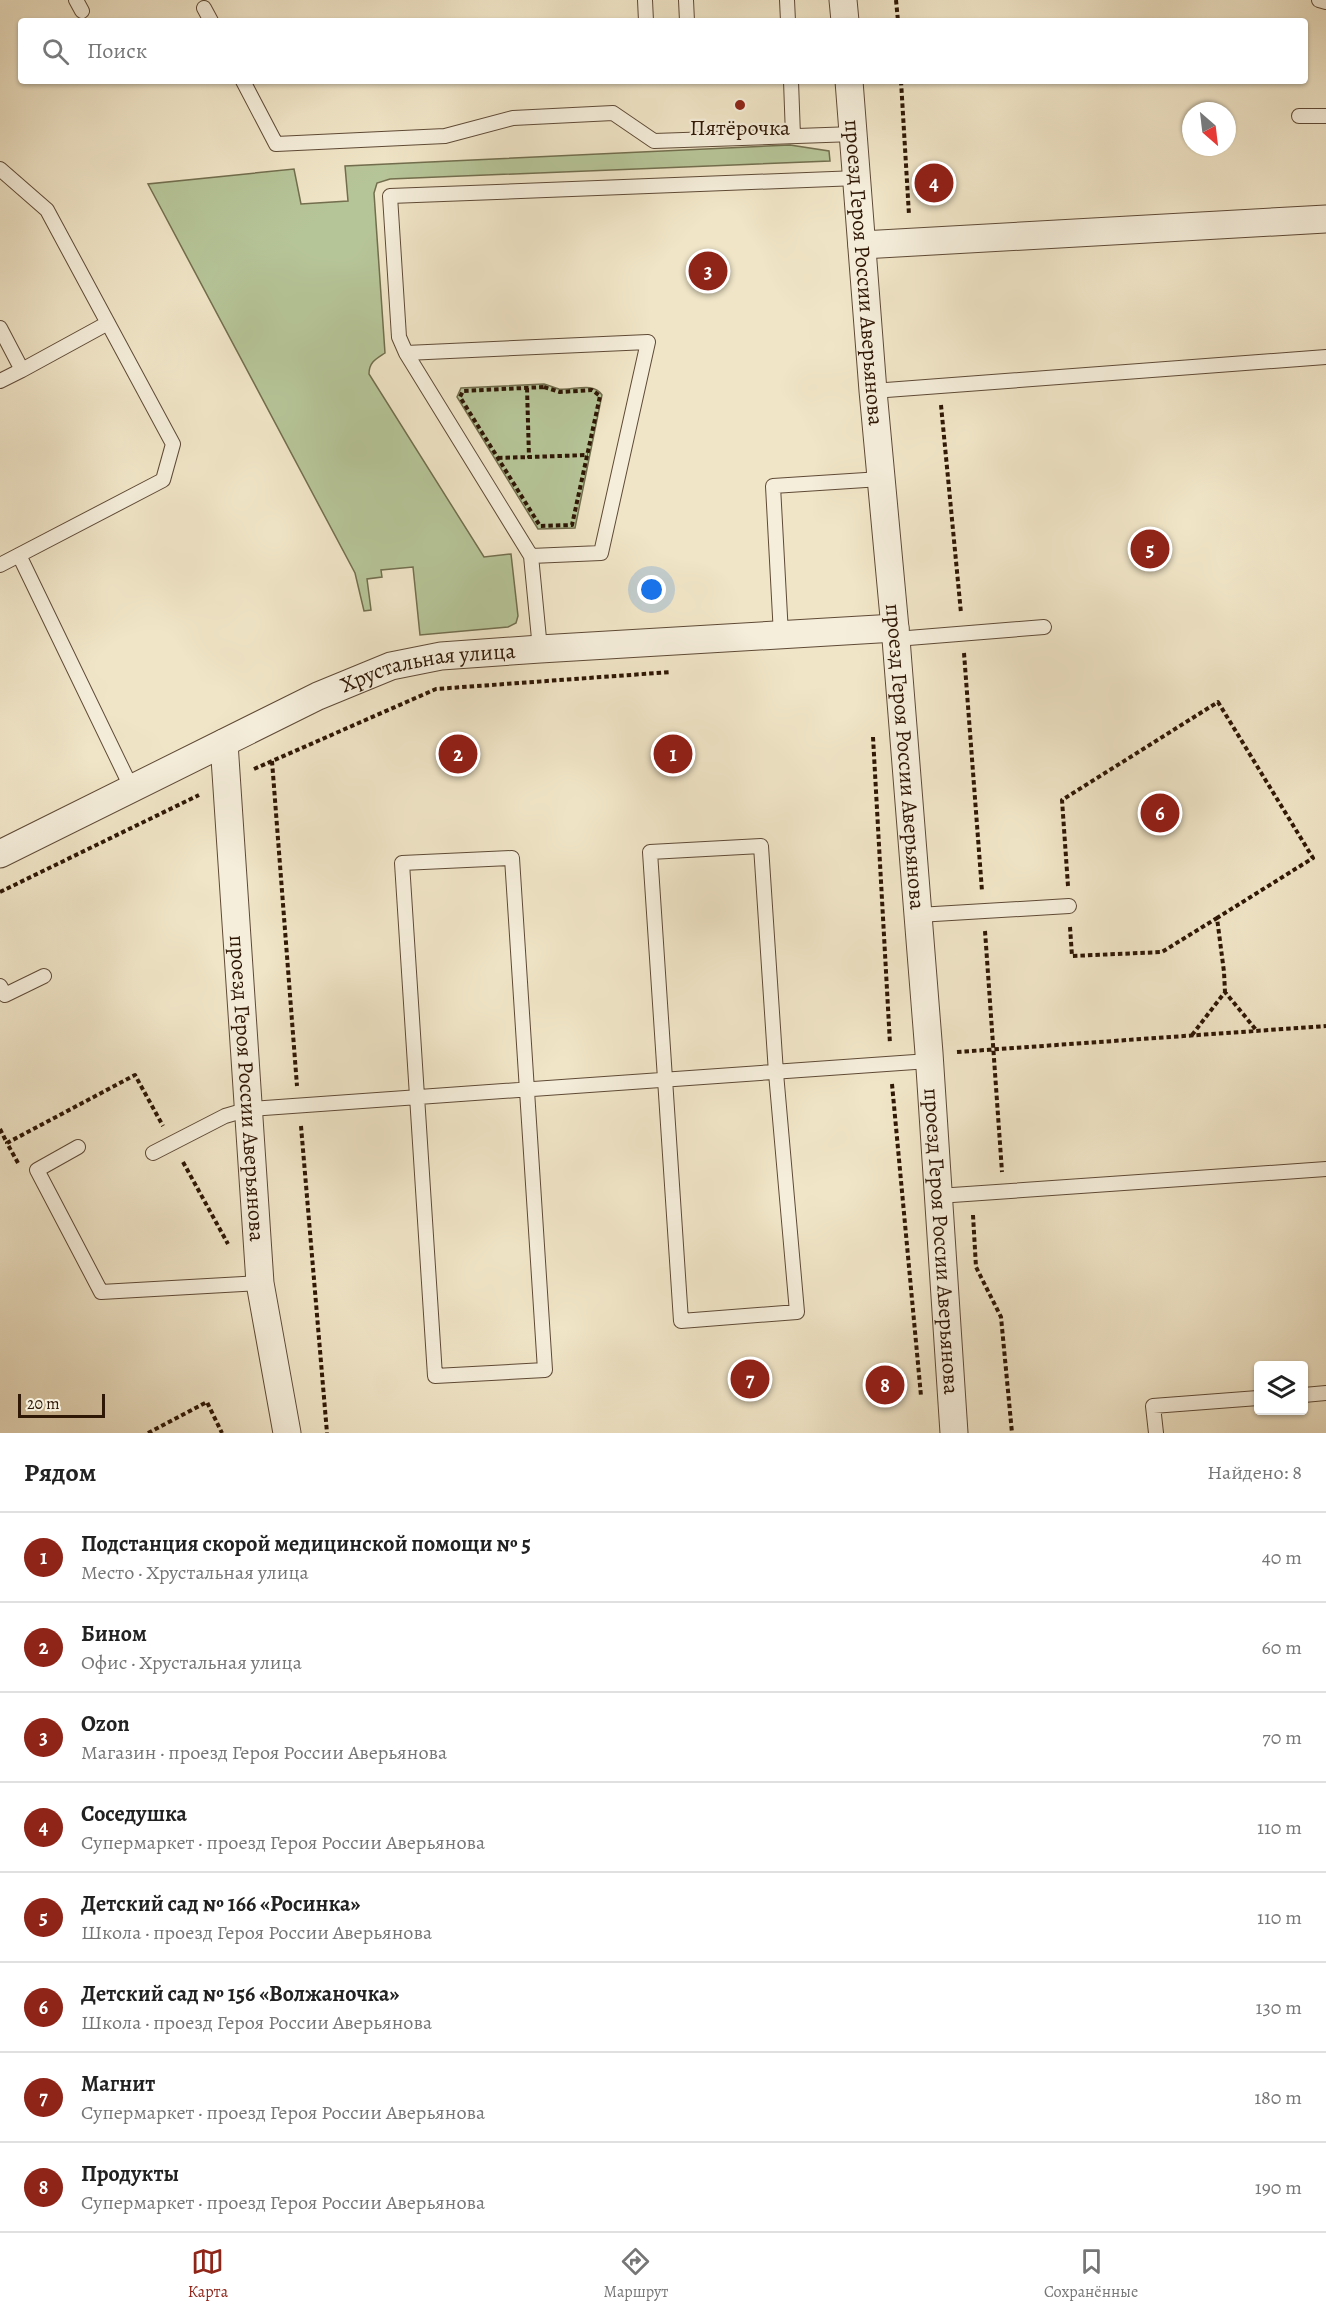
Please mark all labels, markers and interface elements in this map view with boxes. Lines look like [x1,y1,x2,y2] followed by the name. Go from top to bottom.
[18,18,1308,84] search box
[39,35,72,68] icon: search
[87,36,147,66] text: Поиск
[733,98,747,112] marker: Пятёрочка
[1182,102,1236,156] north arrow
[690,113,791,143] place label: Пятёрочка
[837,118,891,428] street label: проезд Героя России Аверьянова
[914,160,954,206] pin: 4
[688,248,728,294] pin: 3
[1130,526,1170,572] pin: 5
[637,575,666,604] your location
[878,602,933,912] street label: проезд Героя России Аверьянова
[336,636,517,700] street label: Хрустальная улица
[438,732,478,777] pin: 2
[654,732,692,777] pin: 1
[1140,790,1180,836] pin: 6
[222,934,272,1243] street label: проезд Героя России Аверьянова
[916,1087,966,1396] street label: проезд Героя России Аверьянова
[730,1356,770,1402] pin: 7
[1254,1361,1308,1415] map controls
[1254,1361,1308,1415] button: layers
[866,1362,904,1408] pin: 8
[18,1391,105,1418] scale bar
[27,1393,60,1415] text: 20 m
[24,1455,96,1490] text: Рядом
[1207,1459,1302,1486] text: Найдено: 8
[81,1529,531,1559] text: Подстанция скорой медицинской помощи № 5
[40,1544,47,1571] text: 1
[1262,1544,1302,1571] text: 40 m
[81,1559,309,1586] text: Место · Хрустальная улица
[81,1619,147,1649] text: Бином
[39,1634,48,1661] text: 2
[1262,1634,1302,1661] text: 60 m
[81,1649,302,1676] text: Офис · Хрустальная улица
[81,1709,130,1739] text: Ozon
[39,1724,48,1751] text: 3
[1262,1724,1302,1751] text: 70 m
[81,1739,447,1766] text: Магазин · проезд Героя России Аверьянова
[81,1799,187,1829] text: Соседушка
[39,1814,48,1841] text: 4
[1257,1814,1302,1841] text: 110 m
[81,1829,485,1856] text: Супермаркет · проезд Героя России Аверьянова
[81,1889,360,1919] text: Детский сад № 166 «Росинка»
[39,1904,48,1931] text: 5
[1257,1904,1302,1931] text: 110 m
[81,1919,432,1946] text: Школа · проезд Героя России Аверьянова
[81,1979,399,2009] text: Детский сад № 156 «Волжаночка»
[39,1994,48,2021] text: 6
[1256,1994,1302,2021] text: 130 m
[81,2009,432,2036] text: Школа · проезд Героя России Аверьянова
[81,2069,155,2099] text: Магнит
[39,2084,48,2111] text: 7
[1254,2084,1302,2111] text: 180 m
[81,2099,485,2126] text: Супермаркет · проезд Героя России Аверьянова
[81,2159,179,2189] text: Продукты
[39,2174,48,2201] text: 8
[1255,2174,1302,2201] text: 190 m
[81,2189,485,2216] text: Супермаркет · проезд Героя России Аверьянова
[188,2245,228,2303] tab: Карта
[604,2245,668,2303] tab: Маршрут
[1044,2245,1138,2303] tab: Сохранённые

